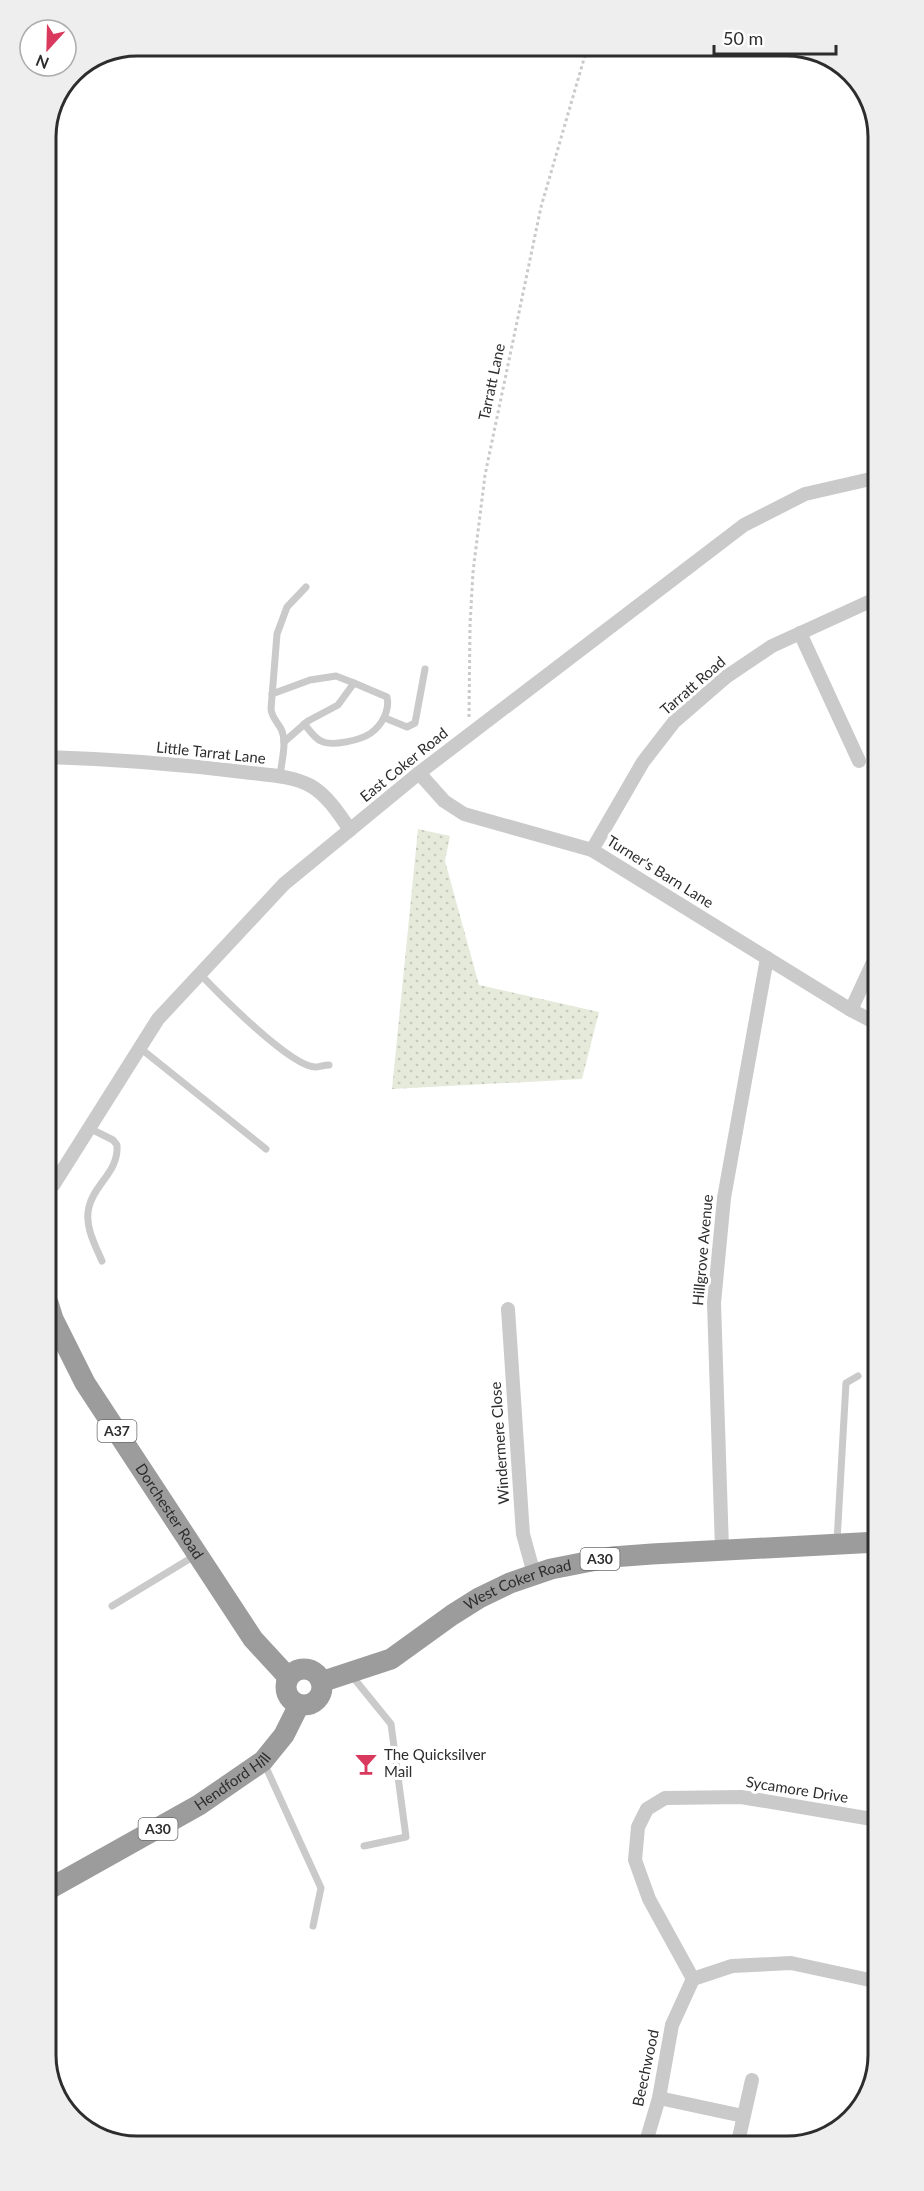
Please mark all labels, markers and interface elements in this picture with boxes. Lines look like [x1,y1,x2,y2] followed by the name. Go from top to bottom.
[18,18,78,78] north arrow
[714,18,836,56] scale bar
[723,27,763,49] text: 50 m
[33,51,51,73] text: N
[474,342,508,422] street label: Tarratt Lane
[656,652,728,718] street label: Tarratt Road
[356,723,451,805] street label: East Coker Road
[156,737,267,767] street label: Little Tarrat Lane
[604,831,717,911] street label: Turner's Barn Lane
[688,1193,716,1306] street label: Hillgrove Avenue
[486,1381,512,1505] street label: Windermere Close
[98,1420,136,1442] road number: A37
[132,1460,208,1562] street label: Dorchester Road
[580,1548,620,1570] road number: A30
[460,1555,573,1613] street label: West Coker Road
[384,1745,487,1780] place label: The Quicksilver Mail
[191,1749,274,1814] street label: Hendford Hill
[353,1751,379,1777] bar icon: The Quicksilver Mail
[745,1772,850,1806] street label: Sycamore Drive
[138,1818,178,1840] road number: A30
[628,2028,662,2108] street label: Beechwood

